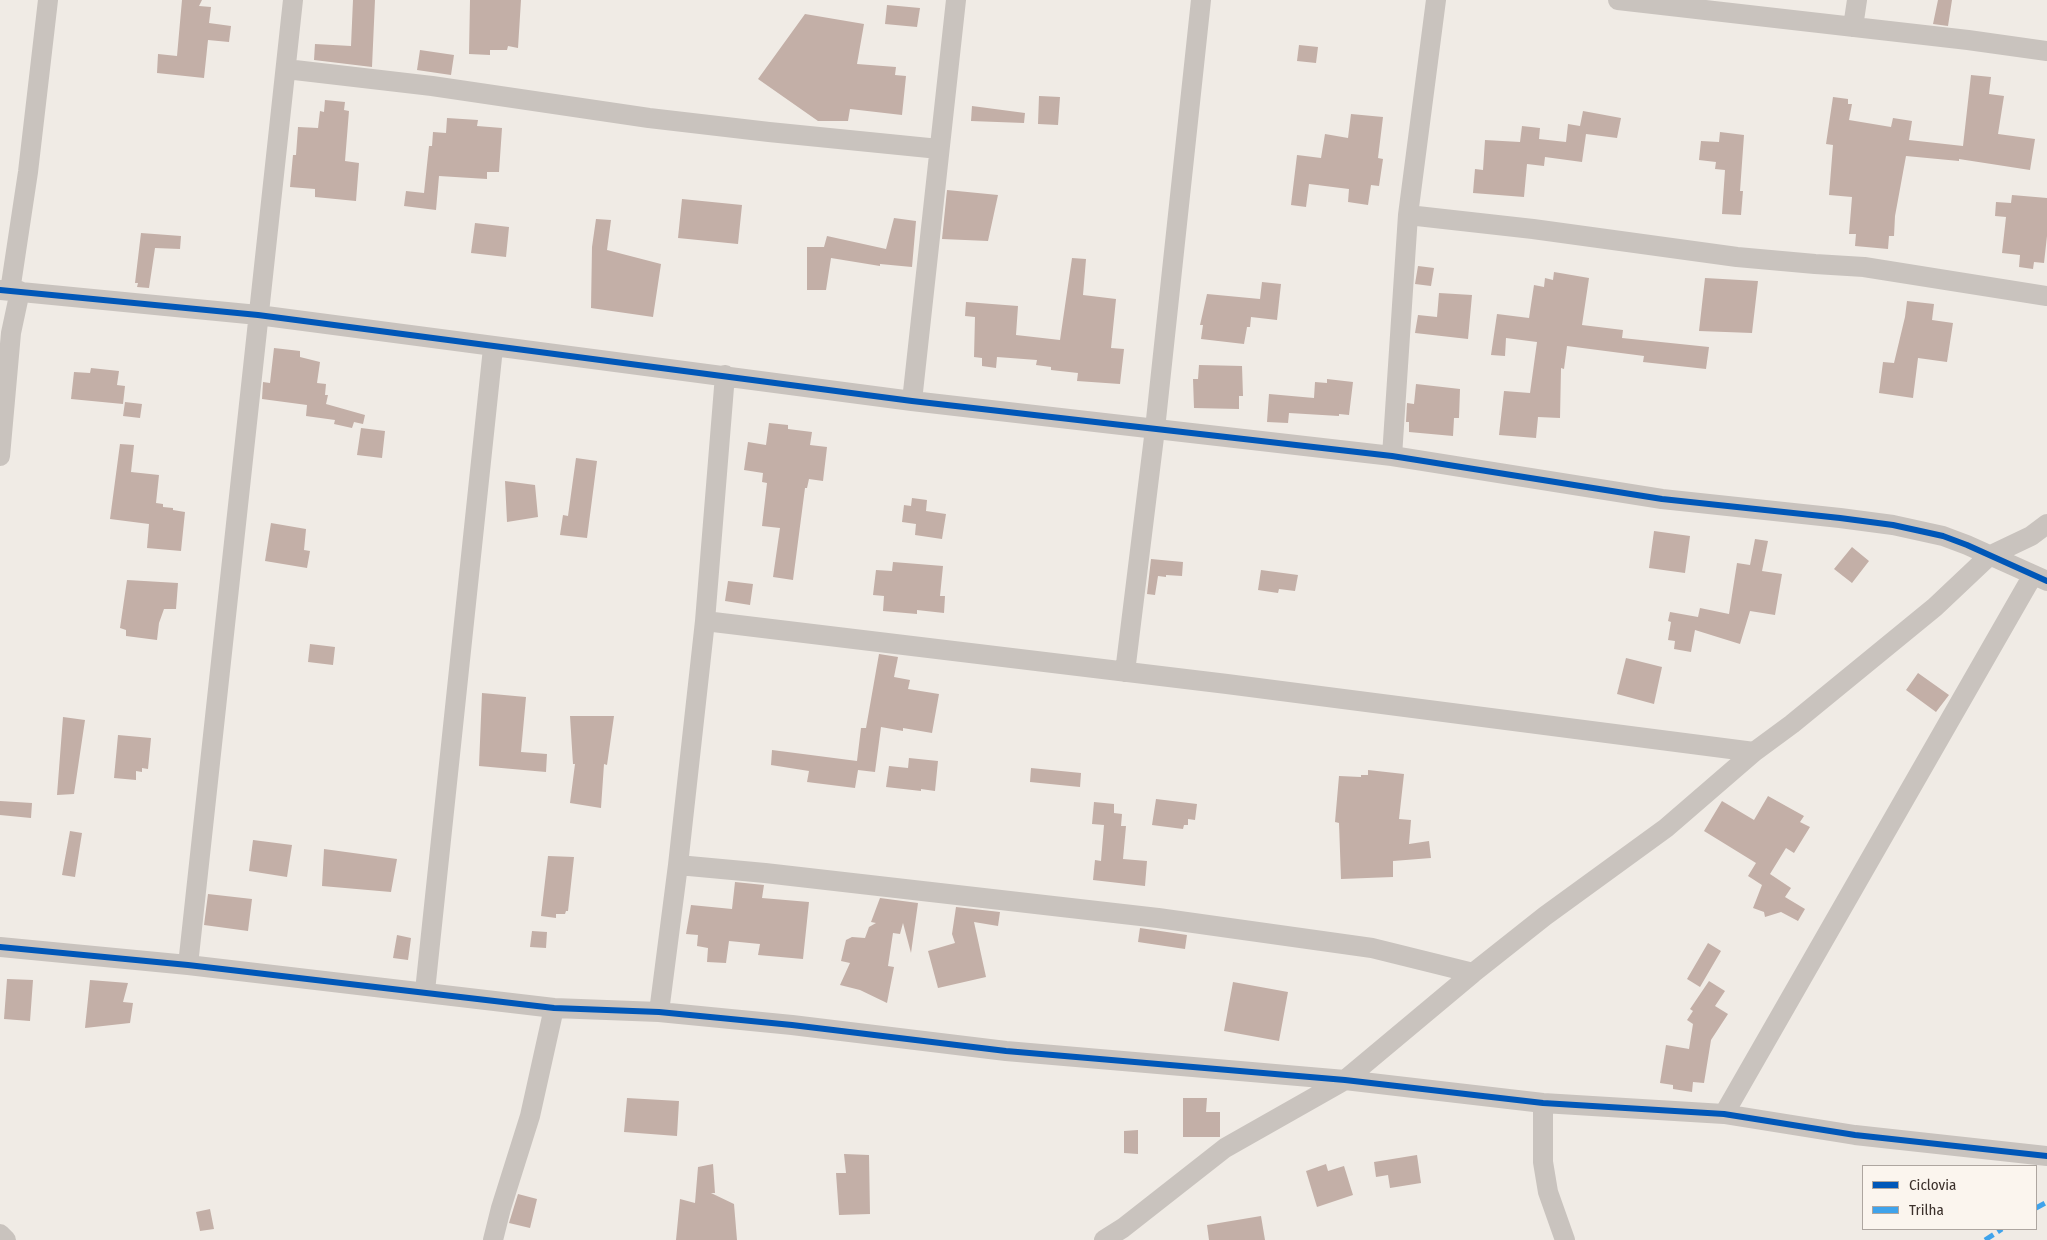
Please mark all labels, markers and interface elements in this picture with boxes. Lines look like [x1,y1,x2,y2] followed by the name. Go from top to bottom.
[1862,1165,2037,1230] legend
[1909,1176,1956,1194] text: Ciclovia
[1909,1201,1944,1219] text: Trilha

